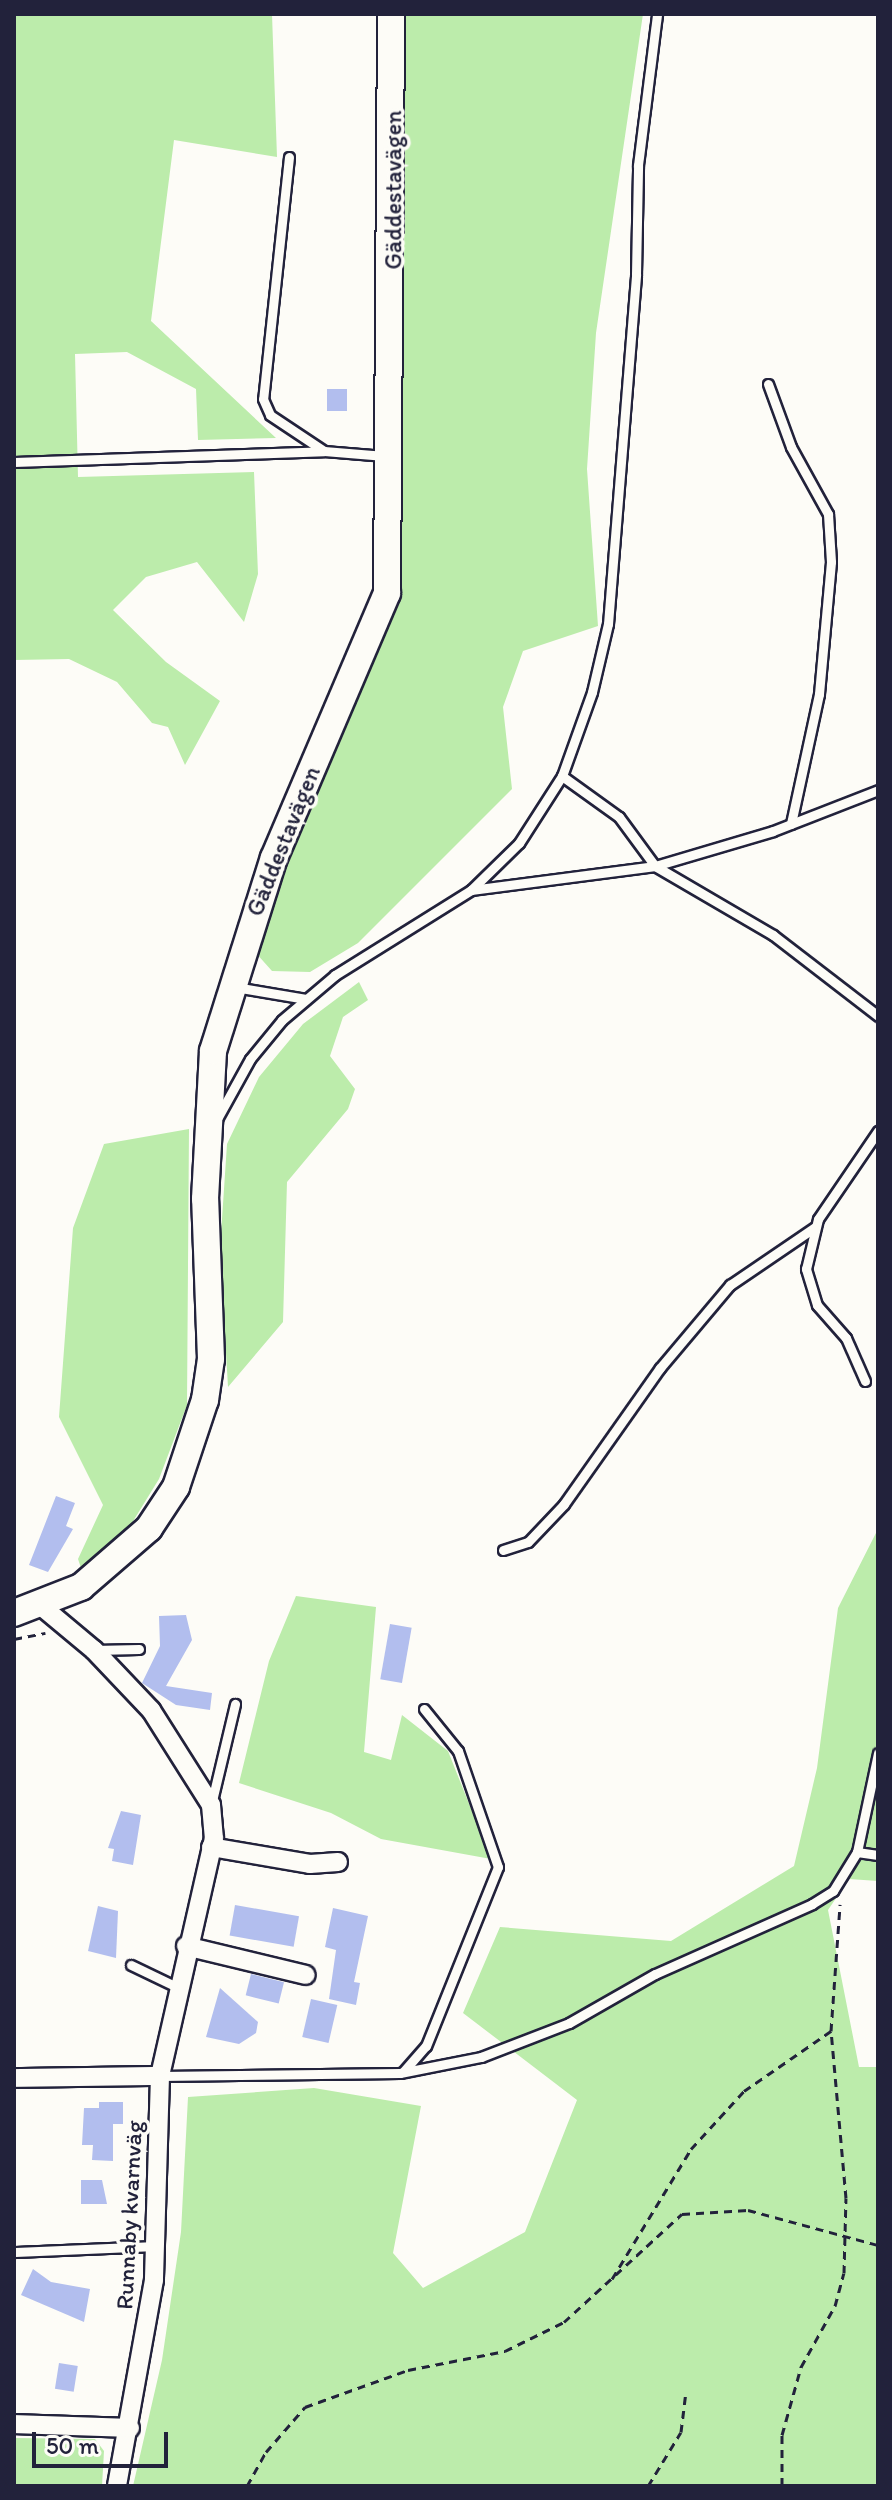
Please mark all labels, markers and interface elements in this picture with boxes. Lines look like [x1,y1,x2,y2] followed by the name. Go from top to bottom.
[379,110,407,270] street label: Gäddestavägen
[240,762,326,920] street label: Gäddestavägen
[110,2119,148,2311] street label: Runnaby kvarnväg
[36,2416,172,2466] scale bar
[46,2431,99,2460] text: 50 m

